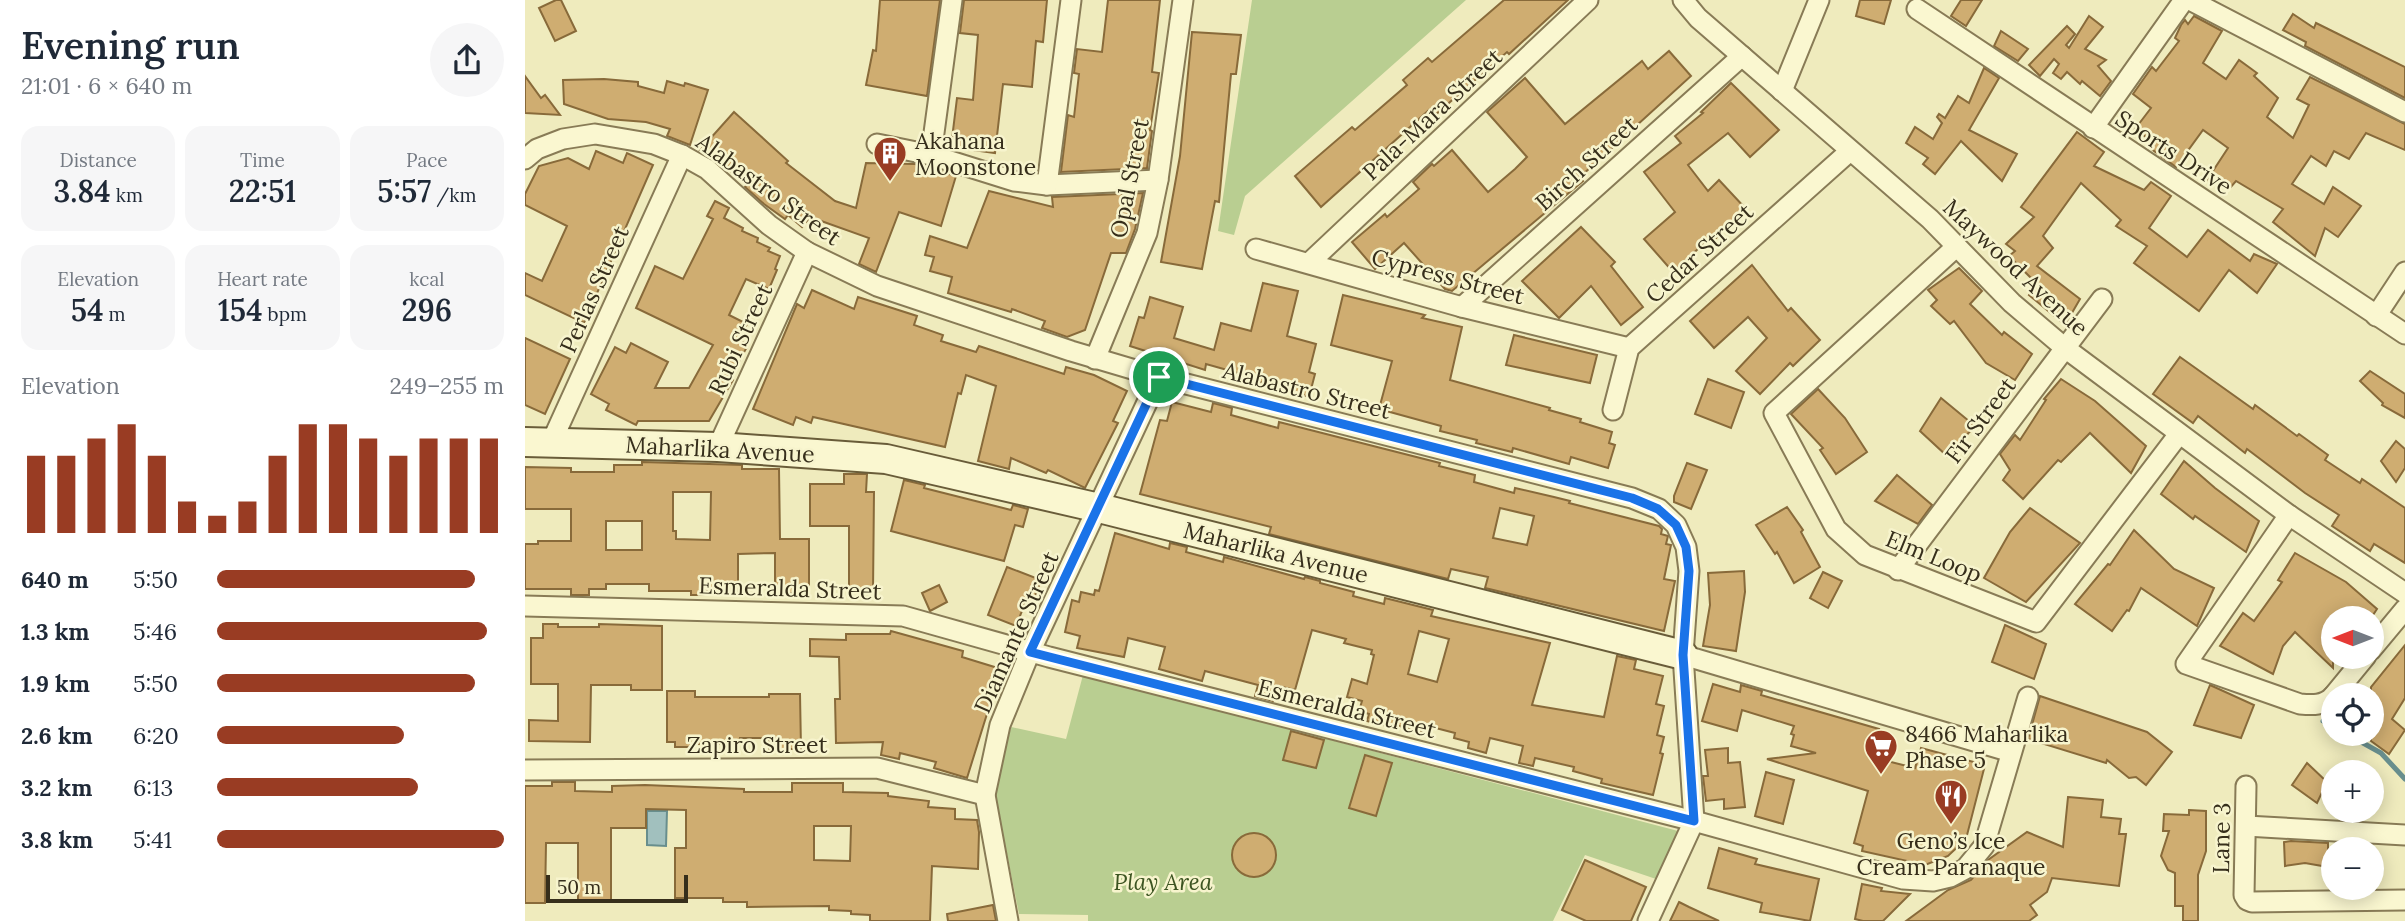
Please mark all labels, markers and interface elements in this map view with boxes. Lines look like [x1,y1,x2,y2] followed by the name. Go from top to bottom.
[21,21,240,69] text: Evening run
[430,23,504,97] button: share
[1356,42,1508,186] street label: Pala-Mara Street
[21,71,192,100] text: 21:01 · 6 × 640 m
[2110,104,2238,200] street label: Sports Drive
[1529,109,1643,216] street label: Birch Street
[1103,116,1155,240] street label: Opal Street
[690,126,847,251] street label: Alabastro Street
[914,126,1036,181] place label: Akahana Moonstone
[871,134,909,183] building icon: Akahana Moonstone
[60,148,137,172] text: Distance
[240,148,285,172] text: Time
[406,148,448,172] text: Pace
[53,172,111,210] text: 3.84
[229,172,296,210] text: 22:51
[377,172,431,210] text: 5:57
[111,183,143,207] text: km
[431,183,476,207] text: /km
[1937,192,2095,342] street label: Maywood Avenue
[1639,197,1759,309] street label: Cedar Street
[553,221,635,357] street label: Perlas Street
[1369,242,1528,310] street label: Cypress Street
[57,267,139,291] text: Elevation
[217,267,308,291] text: Heart rate
[409,267,444,291] text: kcal
[702,279,778,399] street label: Rubi Street
[71,291,104,329] text: 54
[218,291,263,329] text: 154
[402,291,452,329] text: 296
[104,302,126,326] text: m
[263,302,307,326] text: bpm
[1129,347,1189,407] pin
[1219,355,1394,425] street label: Alabastro Street
[1140,358,1178,396] icon: arrive
[21,371,120,400] text: Elevation
[390,371,504,400] text: 249–255 m
[1938,371,2022,469] street label: Fir Street
[625,430,815,468] street label: Maharlika Avenue
[1181,515,1371,589] street label: Maharlika Avenue
[1882,524,1986,588] street label: Elm Loop
[967,546,1065,718] street label: Diamante Street
[21,565,89,594] text: 640 m
[133,565,178,594] text: 5:50
[698,570,882,606] street label: Esmeralda Street
[2321,606,2383,668] north arrow
[2321,606,2384,900] map controls
[21,617,89,646] text: 1.3 km
[133,617,177,646] text: 5:46
[21,669,90,698] text: 1.9 km
[133,669,178,698] text: 5:50
[1255,672,1439,744] street label: Esmeralda Street
[2321,683,2384,746] button: locate
[1905,719,2069,774] place label: 8466 Maharlika Phase 5
[21,721,93,750] text: 2.6 km
[133,721,179,750] text: 6:20
[1862,727,1900,776] supermarket icon: 8466 Maharlika Phase 5
[687,730,827,759] street label: Zapiro Street
[2321,760,2384,823] button: +
[21,773,92,802] text: 3.2 km
[133,773,173,802] text: 6:13
[1932,777,1970,826] restaurant icon: Geno’s Ice Cream Paranaque
[2206,802,2236,874] street label: Lane 3
[21,825,93,854] text: 3.8 km
[133,825,172,854] text: 5:41
[1856,826,2046,881] place label: Geno’s Ice Cream Paranaque
[2321,837,2384,900] button: −
[1114,867,1213,896] park label: Play Area
[546,872,688,904] scale bar
[557,875,601,899] text: 50 m

